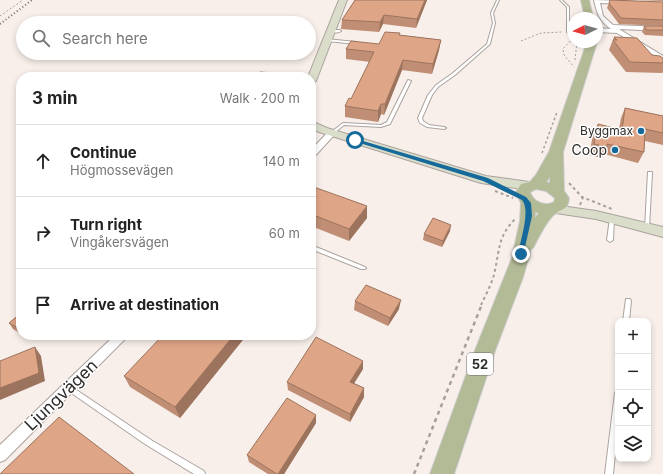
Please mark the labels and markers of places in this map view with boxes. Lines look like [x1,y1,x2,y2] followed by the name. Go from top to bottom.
[580,123,633,138] place label: Byggmax
[636,126,646,136] marker: Byggmax
[571,141,607,158] place label: Coop
[610,145,620,155] marker: Coop

